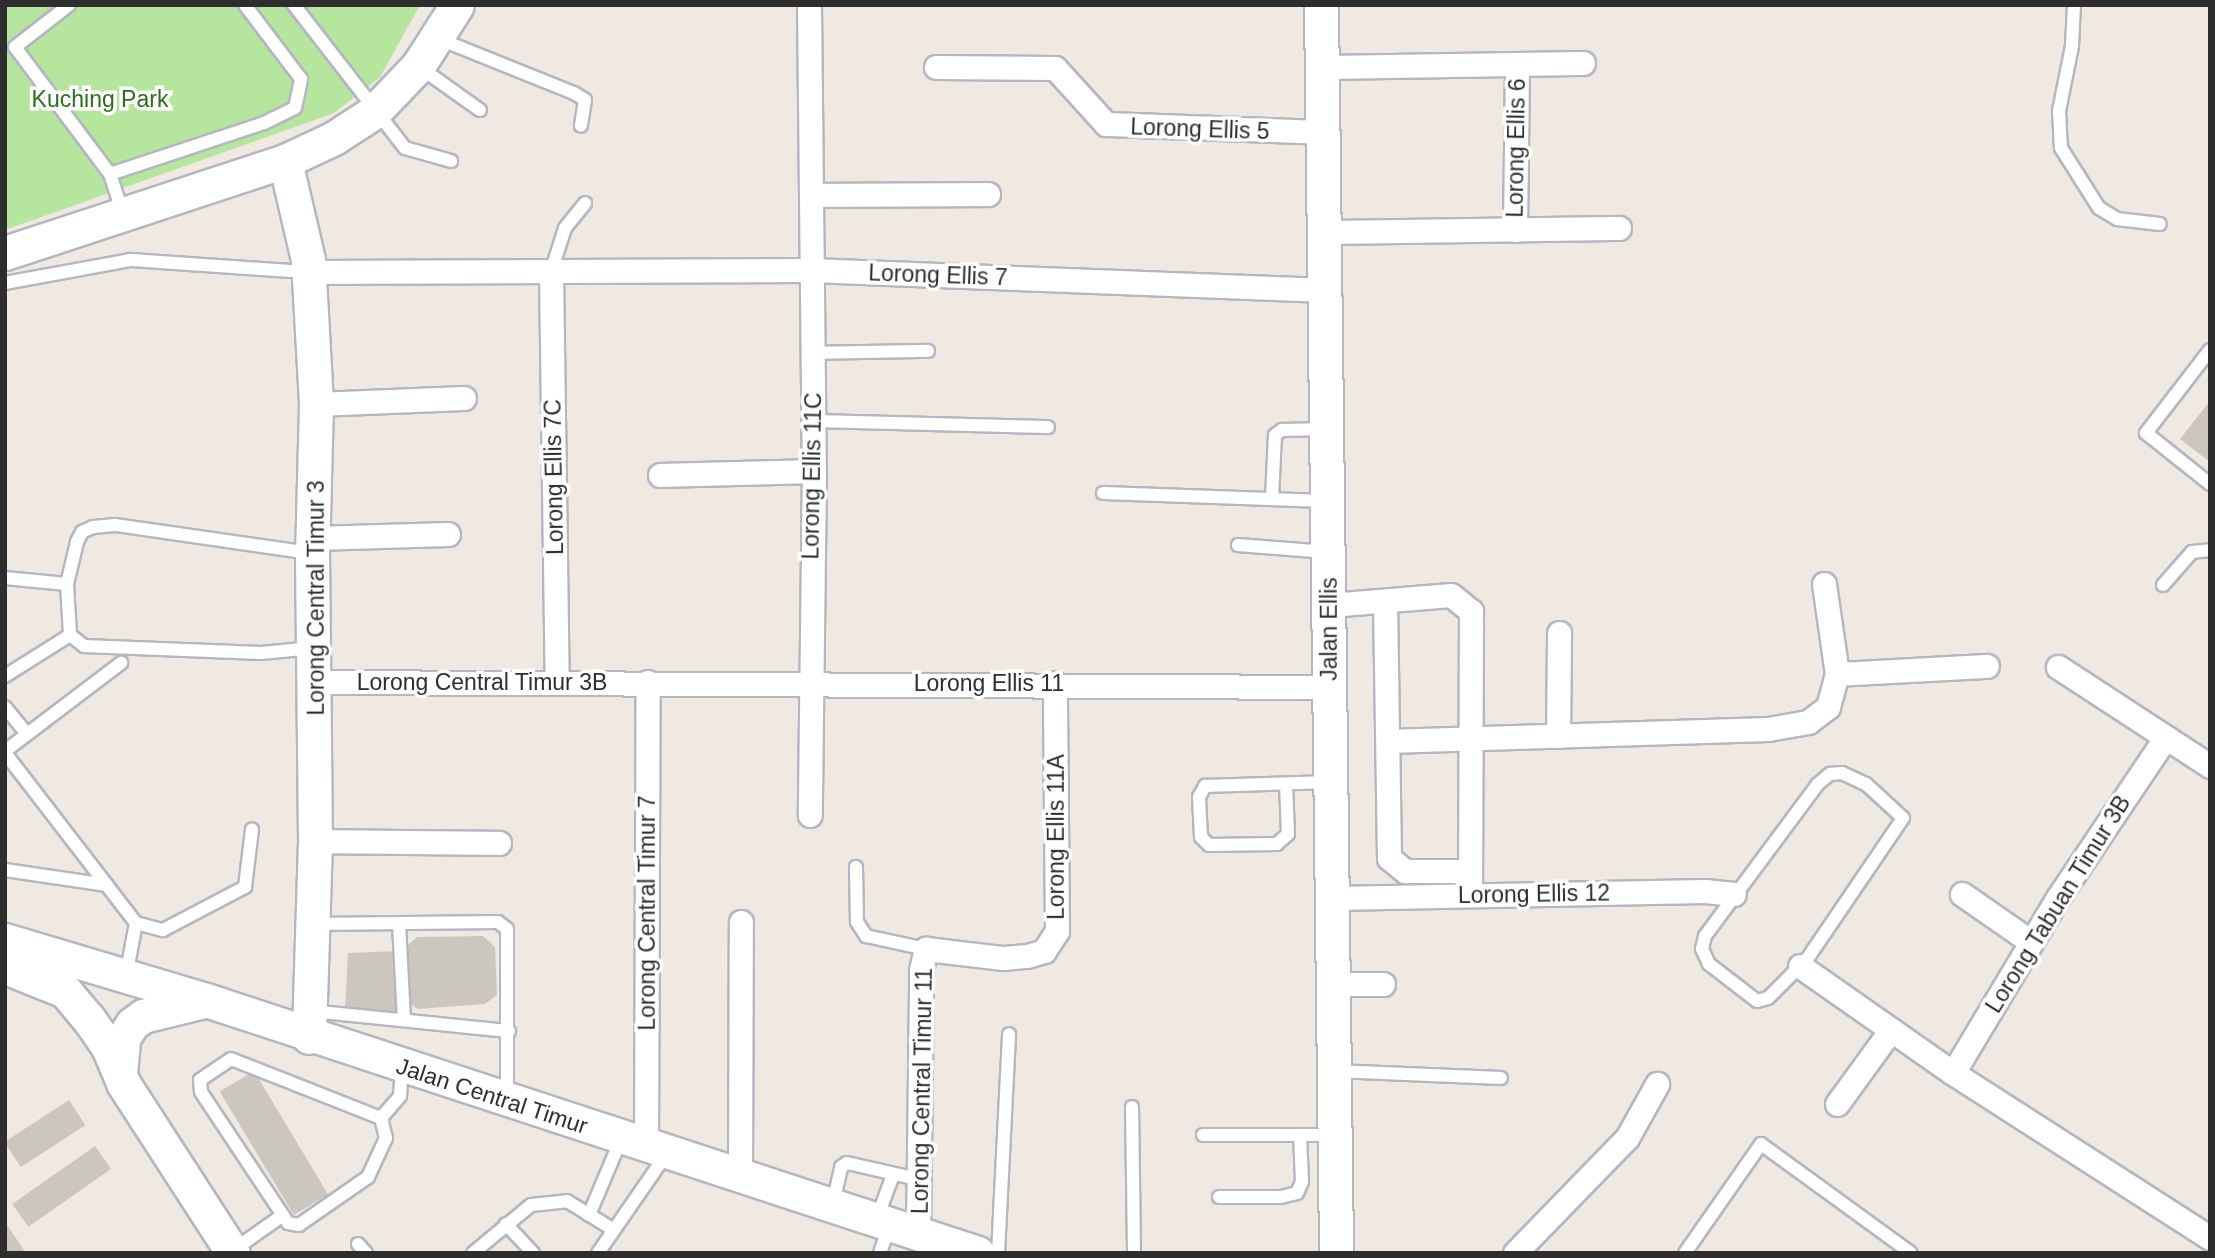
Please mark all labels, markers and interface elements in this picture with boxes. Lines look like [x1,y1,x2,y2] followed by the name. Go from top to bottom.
[1501,78,1531,218] street label: Lorong Ellis 6
[32,85,168,113] park label: Kuching Park
[1130,113,1270,145] street label: Lorong Ellis 5
[868,259,1008,291] street label: Lorong Ellis 7
[797,392,827,560] street label: Lorong Ellis 11C
[539,399,569,555] street label: Lorong Ellis 7C
[302,480,330,716] street label: Lorong Central Timur 3
[1315,577,1343,681] street label: Jalan Ellis
[357,668,607,696] street label: Lorong Central Timur 3B
[914,669,1064,697] street label: Lorong Ellis 11
[1042,754,1070,920] street label: Lorong Ellis 11A
[1979,790,2137,1018] street label: Lorong Tabuan Timur 3B
[633,795,661,1031] street label: Lorong Central Timur 7
[1458,879,1610,909] street label: Lorong Ellis 12
[906,967,938,1215] street label: Lorong Central Timur 11
[393,1052,591,1140] street label: Jalan Central Timur

